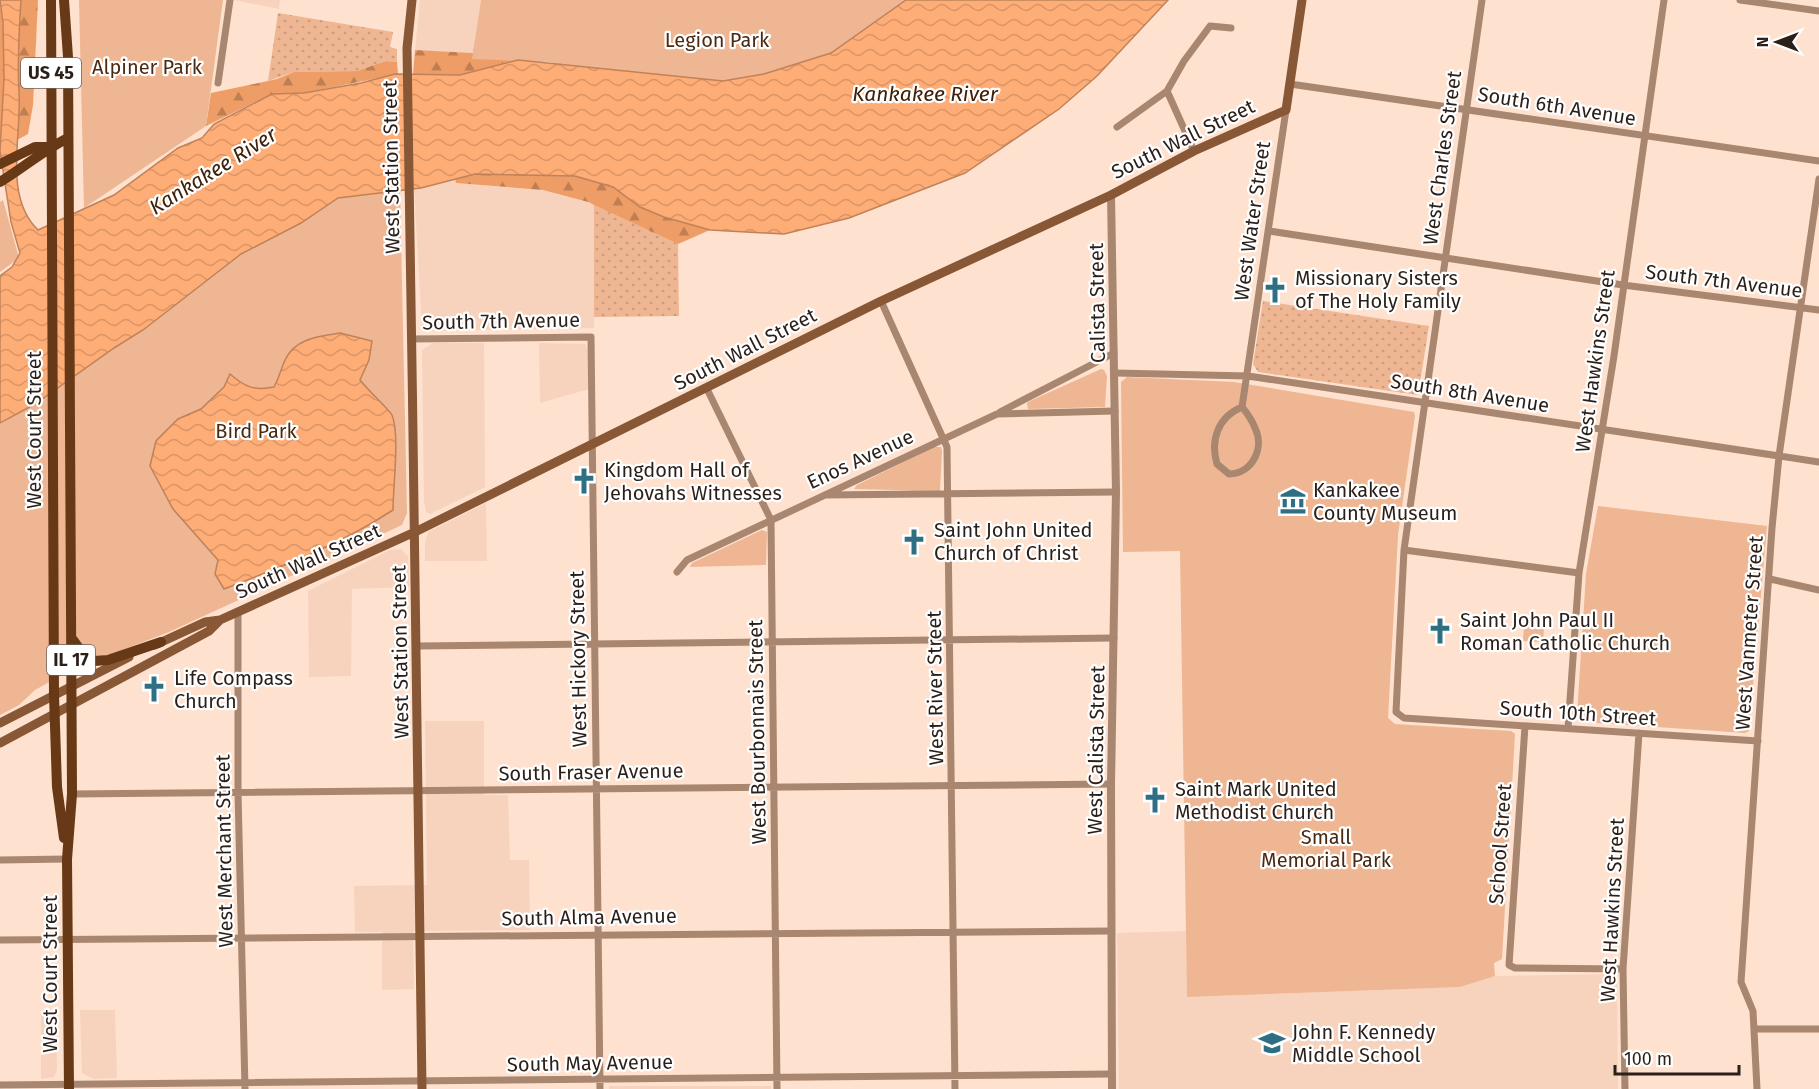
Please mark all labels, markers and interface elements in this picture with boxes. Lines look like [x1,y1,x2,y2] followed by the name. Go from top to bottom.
[1747,12,1807,72] north arrow
[665,28,770,52] park label: Legion Park
[1753,37,1772,47] text: N
[92,55,203,79] park label: Alpiner Park
[21,58,81,88] road number: US 45
[1418,68,1466,247] street label: West Charles Street
[377,79,405,254] street label: West Station Street
[852,81,999,107] water label: Kankakee River
[1476,82,1638,130] street label: South 6th Avenue
[1107,94,1259,184] street label: South Wall Street
[144,121,282,221] water label: Kankakee River
[1229,139,1275,302] street label: West Water Street
[1084,242,1110,363] street label: Calista Street
[1644,259,1804,303] street label: South 7th Avenue
[1295,266,1461,313] place label: Missionary Sisters of The Holy Family
[1570,267,1620,454] street label: West Hawkins Street
[1260,275,1290,305] church icon: Missionary Sisters of The Holy Family
[670,302,821,395] street label: South Wall Street
[422,308,580,334] street label: South 7th Avenue
[22,350,46,509] street label: West Court Street
[1389,369,1551,417] street label: South 8th Avenue
[215,419,298,443] park label: Bird Park
[803,424,917,494] street label: Enos Avenue
[604,458,782,505] place label: Kingdom Hall of Jehovahs Witnesses
[569,466,599,496] church icon: Kingdom Hall of Jehovahs Witnesses
[1313,478,1457,525] place label: Kankakee County Museum
[1278,486,1308,516] museum icon: Kankakee County Museum
[232,518,385,604] street label: South Wall Street
[934,518,1093,565] place label: Saint John United Church of Christ
[899,527,929,557] church icon: Saint John United Church of Christ
[1730,534,1768,731] street label: West Vanmeter Street
[386,564,414,739] street label: West Station Street
[564,570,592,748] street label: West Hickory Street
[1460,608,1670,655] place label: Saint John Paul II Roman Catholic Church
[922,610,948,766] street label: West River Street
[1425,616,1455,646] church icon: Saint John Paul II Roman Catholic Church
[743,619,771,845] street label: West Bourbonnais Street
[47,645,95,675] road number: IL 17
[1083,664,1109,835] street label: West Calista Street
[174,666,293,713] place label: Life Compass Church
[139,674,169,704] church icon: Life Compass Church
[1499,696,1658,730] street label: South 10th Street
[210,753,238,948] street label: West Merchant Street
[498,758,684,786] street label: South Fraser Avenue
[1175,777,1337,824] place label: Saint Mark United Methodist Church
[1484,782,1516,905] street label: School Street
[1140,785,1170,815] church icon: Saint Mark United Methodist Church
[1595,817,1629,1003] street label: West Hawkins Street
[1261,825,1392,872] park label: Small Memorial Park
[38,894,62,1053] street label: West Court Street
[501,903,677,931] street label: South Alma Avenue
[1292,1020,1436,1067] place label: John F. Kennedy Middle School
[1257,1028,1287,1058] school or university icon: John F. Kennedy Middle School
[1615,1038,1740,1076] scale bar
[1624,1048,1672,1070] text: 100 m
[507,1050,673,1076] street label: South May Avenue

